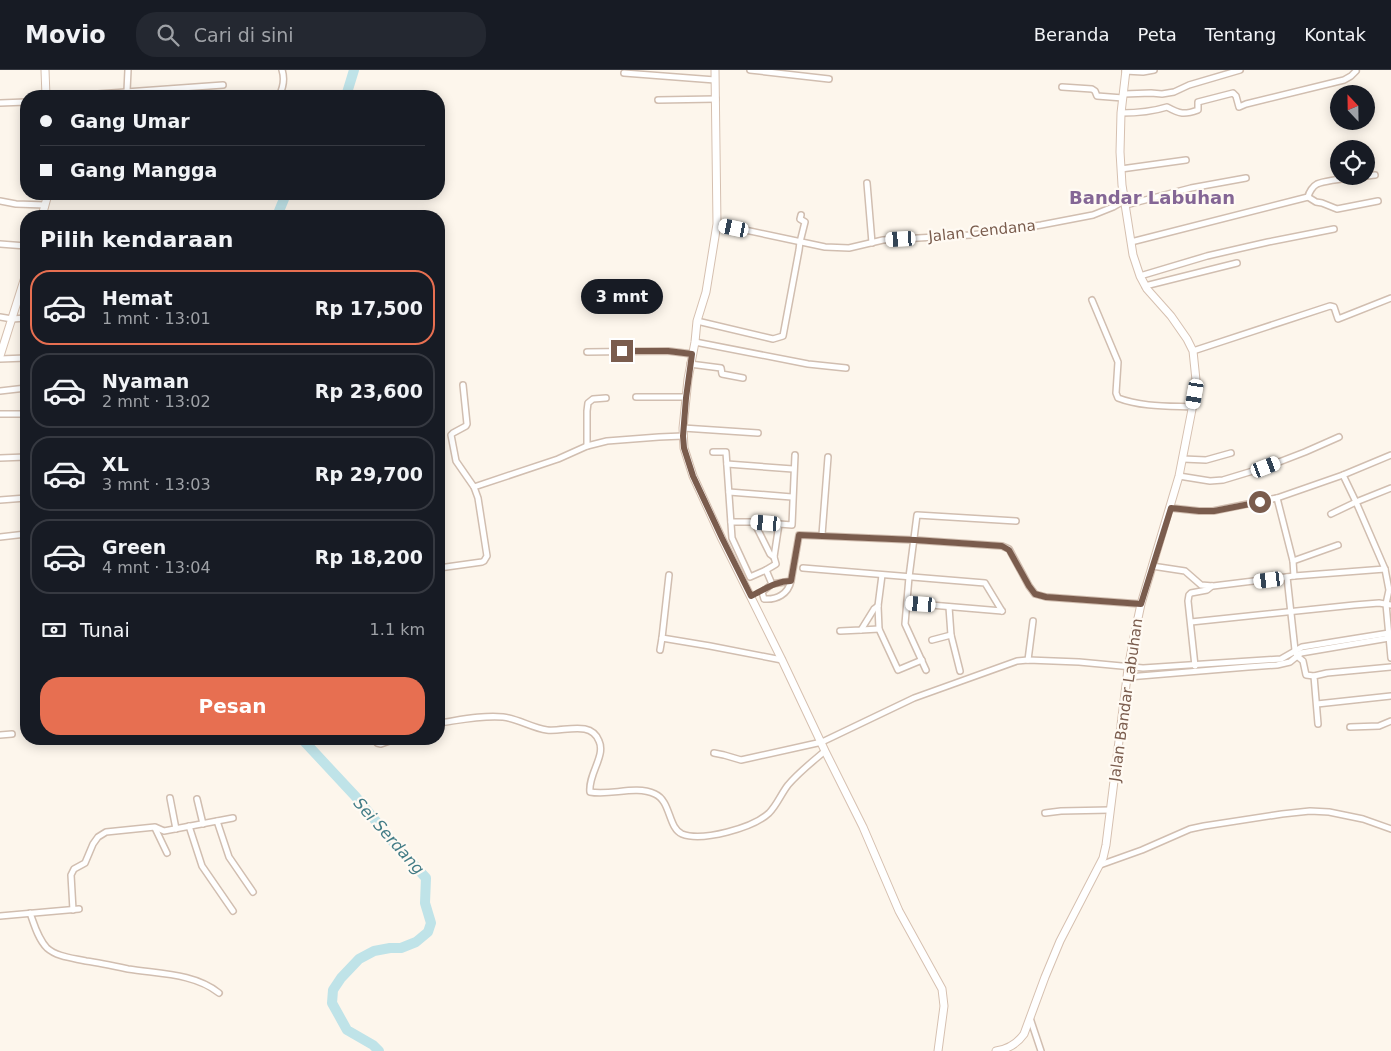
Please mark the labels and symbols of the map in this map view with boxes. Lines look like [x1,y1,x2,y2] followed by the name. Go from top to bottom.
[1330,85,1375,130] north arrow
[1069,187,1235,208] district label: Bandar Labuhan
[926,216,1037,246] street label: Jalan Cendana
[717,218,750,238] car
[885,231,916,247] car
[581,278,663,314] callout: 3 mnt
[611,340,633,362] route end
[1185,378,1204,410] car
[1249,455,1282,479] car
[1249,491,1271,513] route start
[750,514,781,532] car
[1253,571,1284,589] car
[905,595,936,613] car
[1105,617,1146,784] street label: Jalan Bandar Labuhan
[350,794,428,878] water label: Sei Serdang

